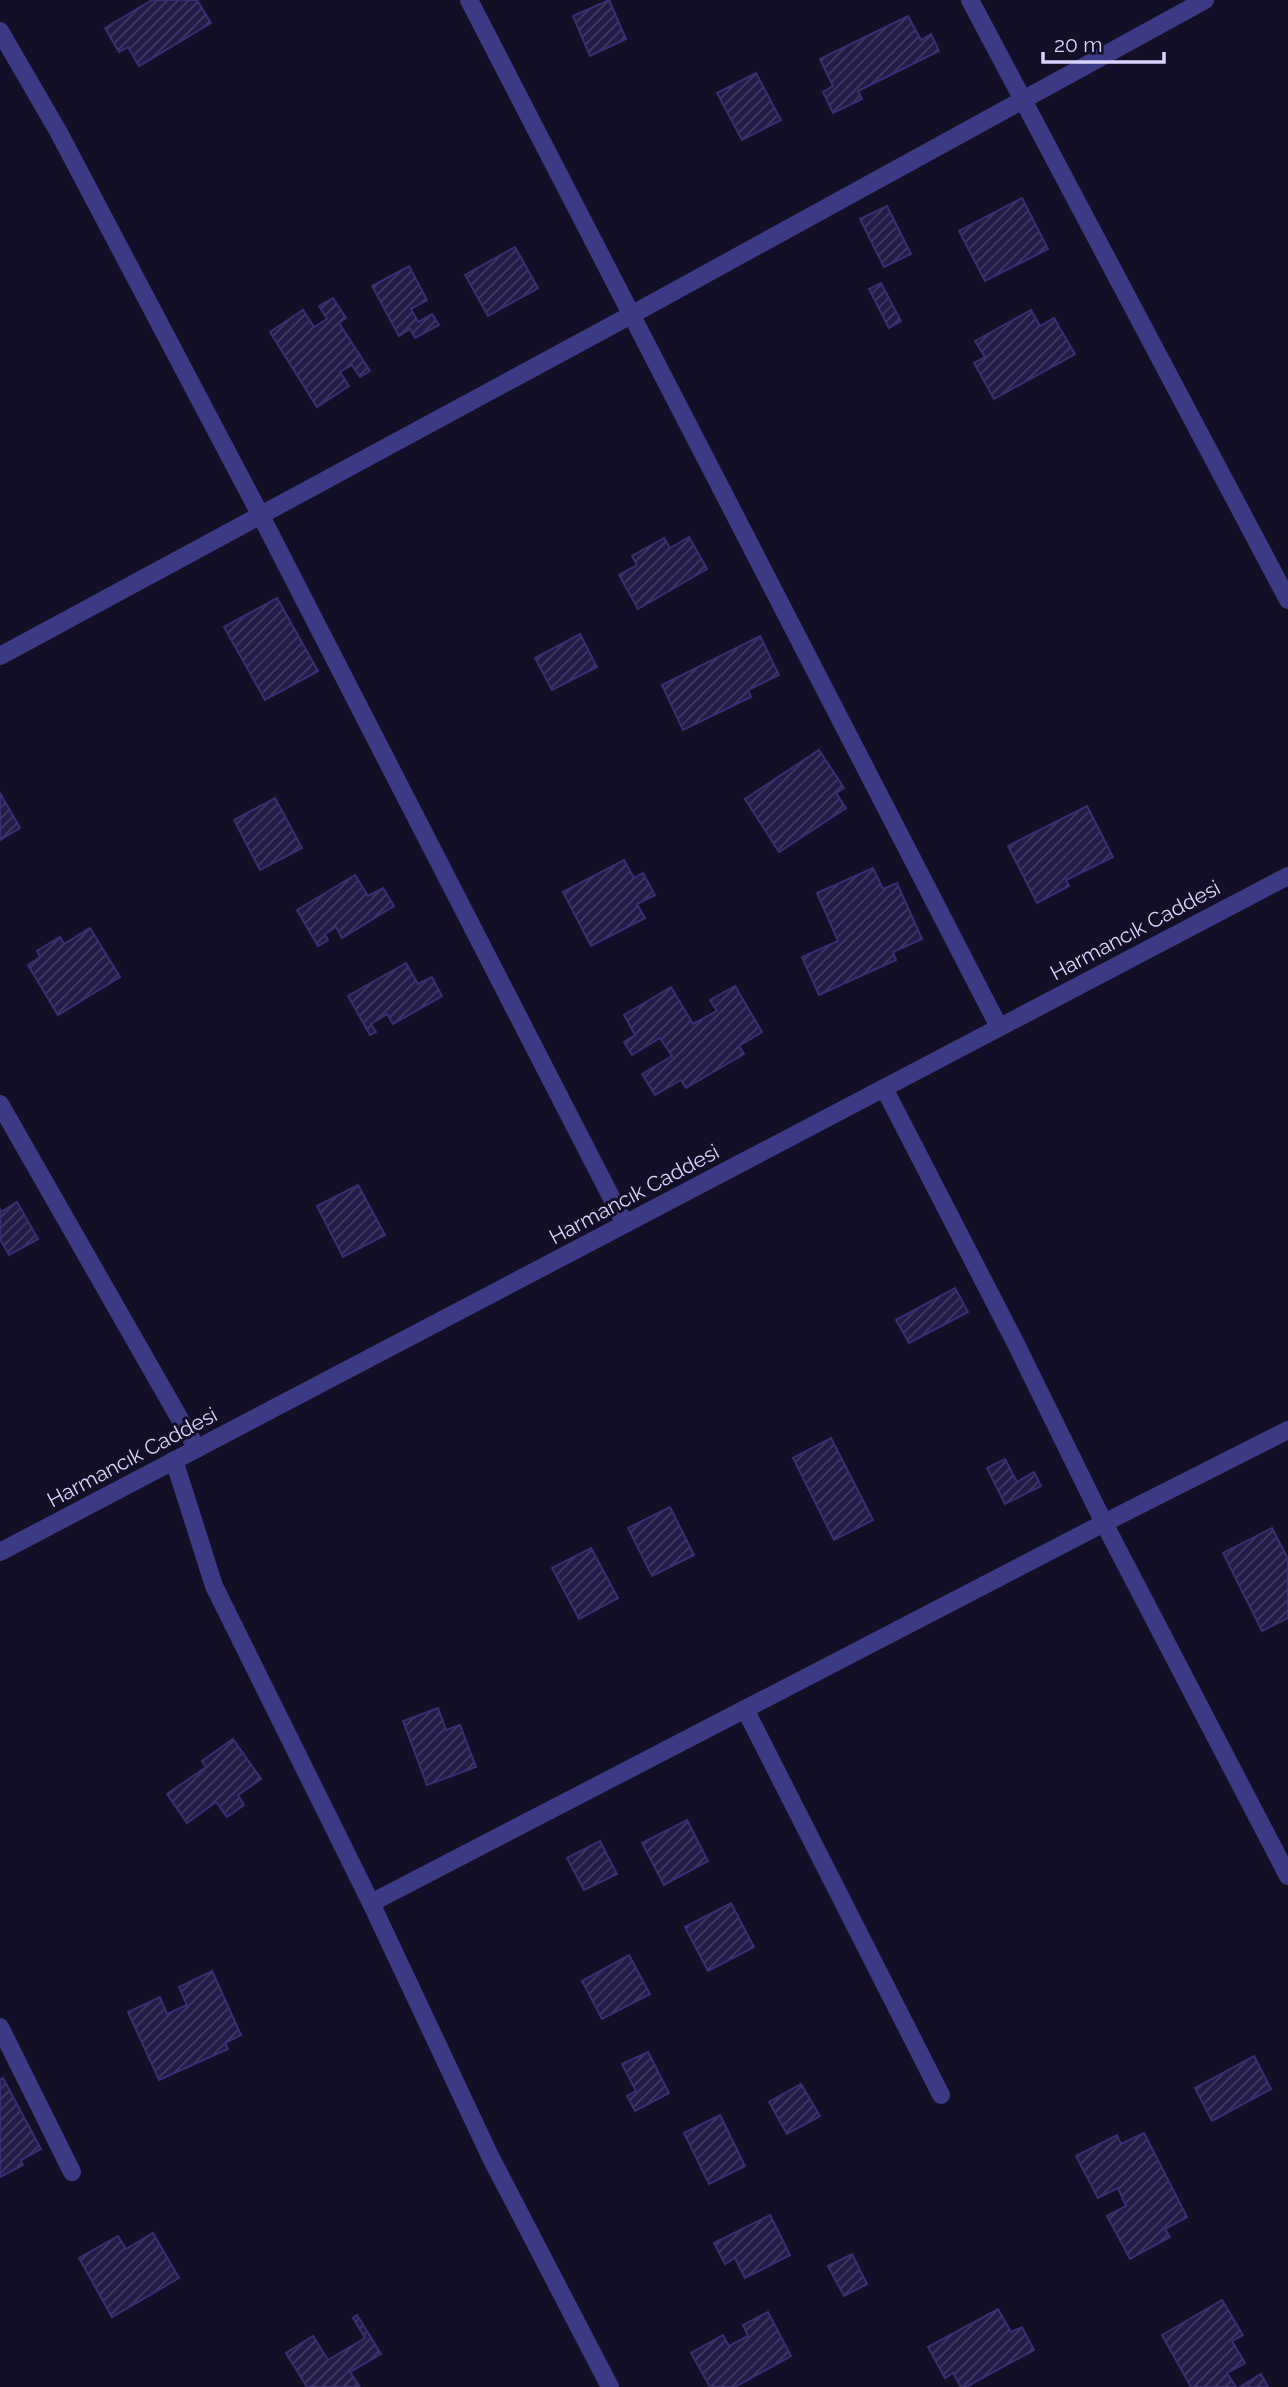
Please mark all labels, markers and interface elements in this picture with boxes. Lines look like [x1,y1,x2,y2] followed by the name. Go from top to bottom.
[1043,21,1164,65] scale bar
[1054,32,1102,57] text: 20 m
[1046,875,1224,985] street label: Harmancık Caddesi
[545,1139,723,1249] street label: Harmancık Caddesi
[43,1402,221,1512] street label: Harmancık Caddesi

